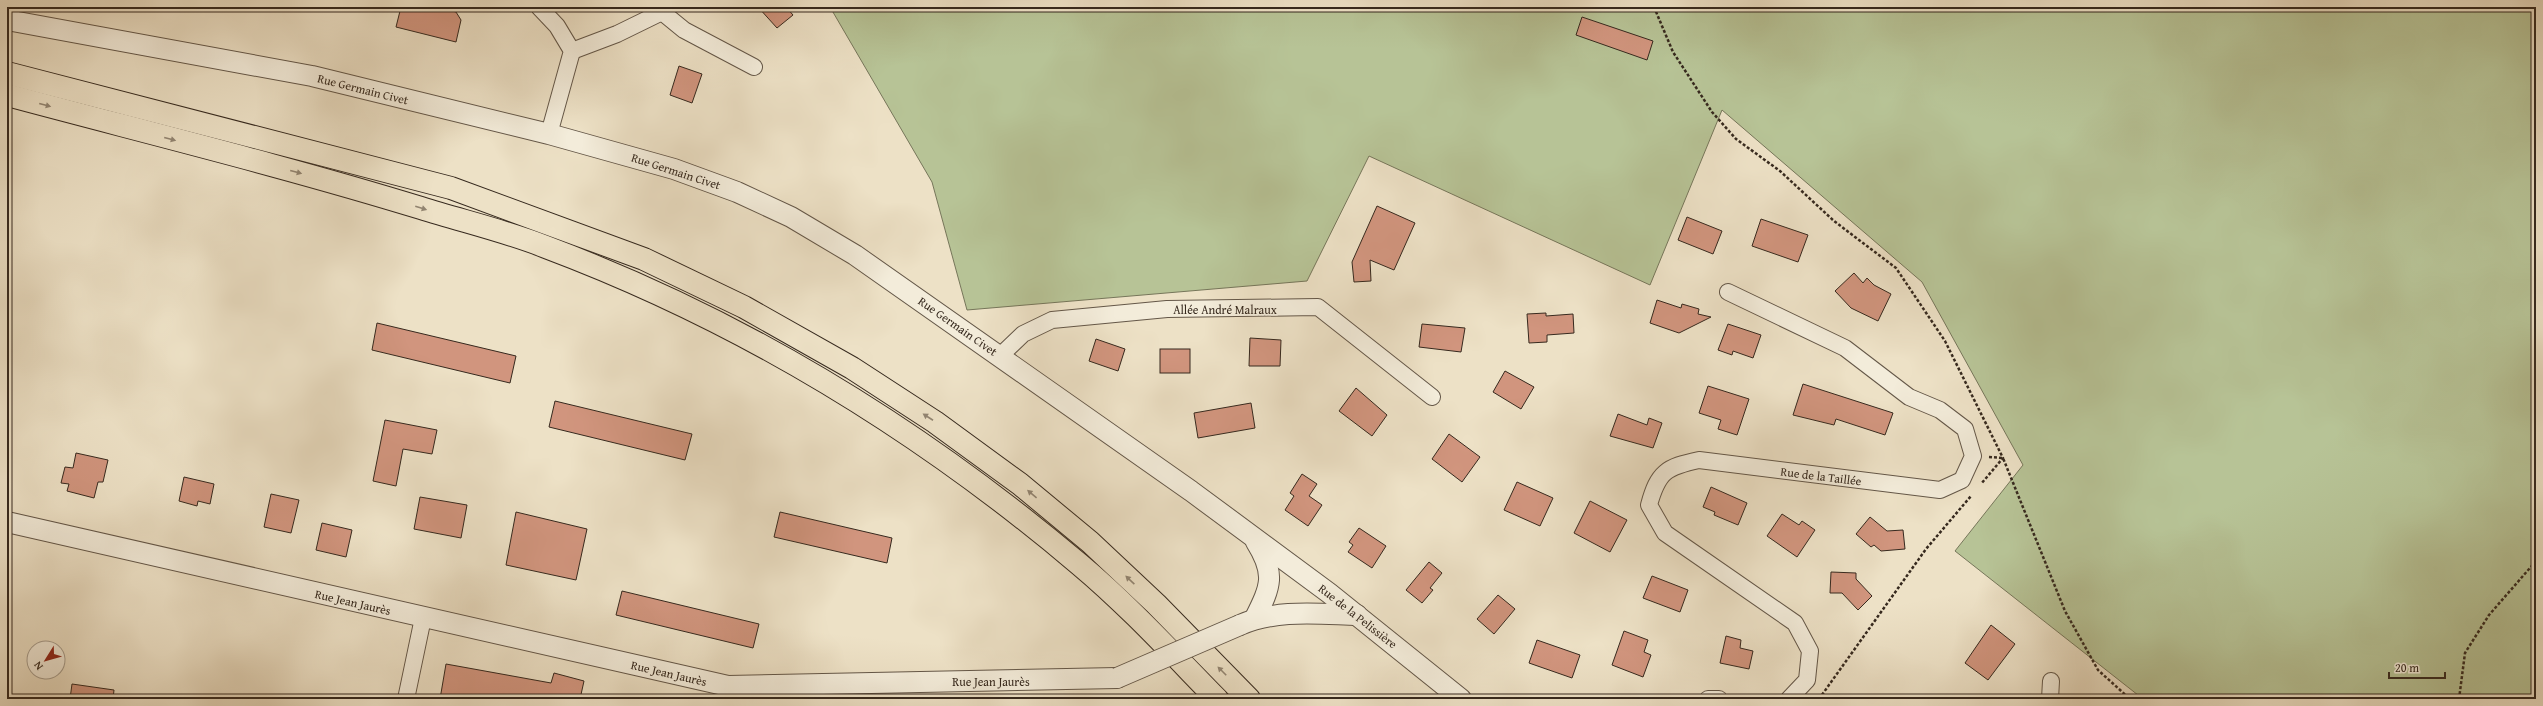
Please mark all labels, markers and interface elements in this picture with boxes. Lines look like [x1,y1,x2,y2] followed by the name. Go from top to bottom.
[316,70,411,109] street label: Rue Germain Civet
[39,102,51,108] one-way arrow
[164,136,176,142] one-way arrow
[629,149,724,194] street label: Rue Germain Civet
[290,170,302,176] one-way arrow
[415,205,427,211] one-way arrow
[915,292,1002,360] street label: Rue Germain Civet
[1173,301,1278,318] street label: Allée André Malraux
[922,413,934,420] one-way arrow
[1780,463,1863,489] street label: Rue de la Taillée
[1027,489,1038,498] one-way arrow
[1125,575,1135,584] one-way arrow
[1315,580,1401,652] street label: Rue de la Pelissière
[313,585,393,619] street label: Rue Jean Jaurès
[26,640,66,680] north arrow
[2389,654,2445,680] scale bar
[629,656,709,690] street label: Rue Jean Jaurès
[29,658,47,674] text: N
[2395,659,2419,676] text: 20 m
[1217,666,1227,676] one-way arrow
[952,673,1030,690] street label: Rue Jean Jaurès

